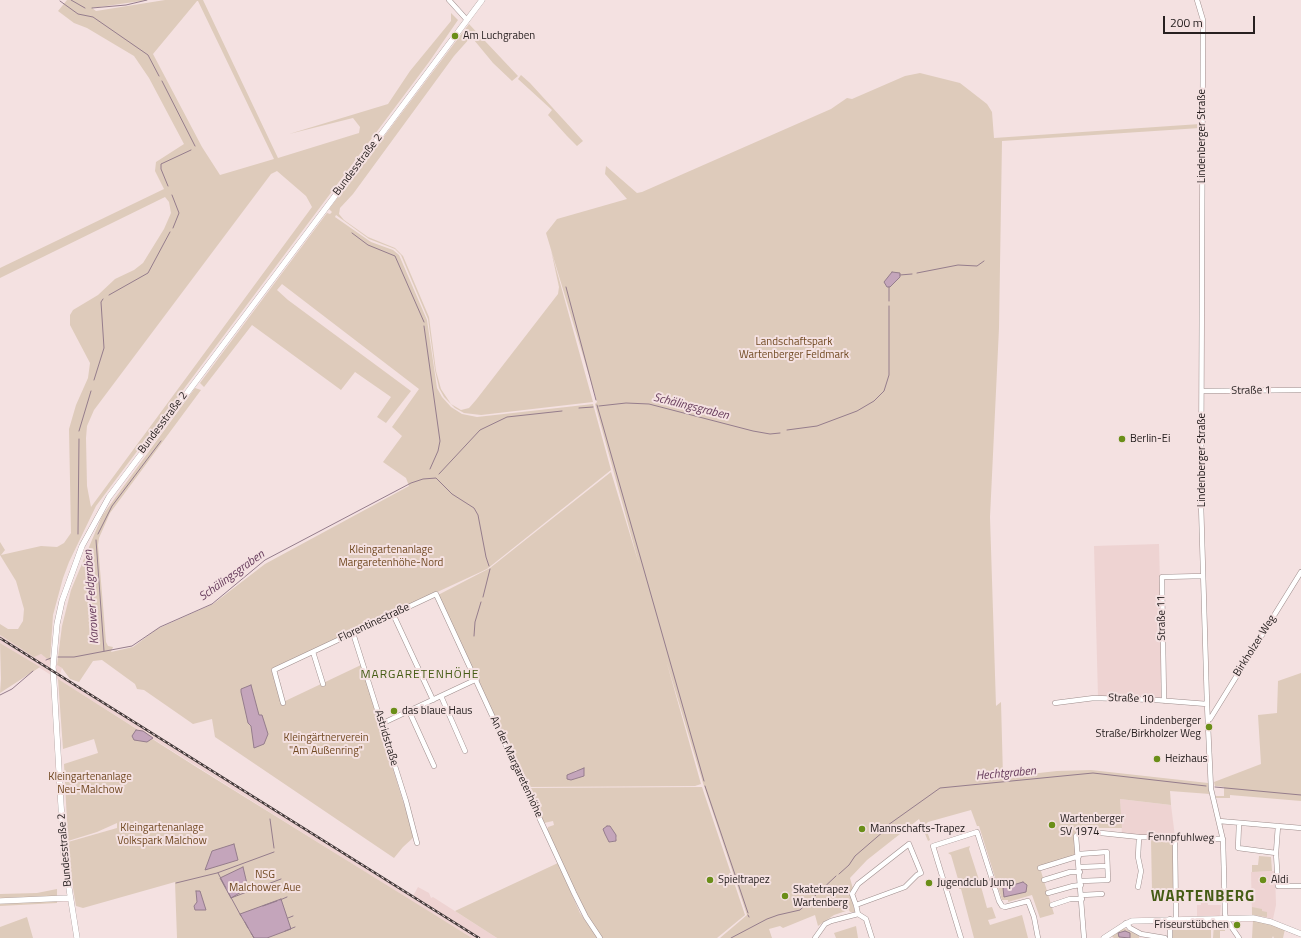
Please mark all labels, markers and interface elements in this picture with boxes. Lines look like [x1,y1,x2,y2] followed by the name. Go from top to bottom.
[1165,8,1257,34] scale bar
[1170,13,1203,32] text: 200 m
[463,29,535,43] place label: Am Luchgraben
[450,31,460,41] marker: Am Luchgraben
[1195,89,1209,183] street label: Lindenberger Straße
[331,132,385,198] street label: Bundesstraße 2
[739,335,849,361] park label: Landschaftspark Wartenberger Feldmark
[1231,384,1271,398] street label: Straße 1
[136,390,190,456] street label: Bundesstraße 2
[652,391,730,423] water label: Schälingsgraben
[1195,413,1209,507] street label: Lindenberger Straße
[1130,432,1170,446] place label: Berlin-Ei
[1117,434,1127,444] marker: Berlin-Ei
[339,543,443,569] park label: Kleingartenanlage Margaretenhöhe-Nord
[196,547,268,605] water label: Schälingsgraben
[82,549,102,645] water label: Karower Feldgraben
[1155,595,1169,641] street label: Straße 11
[336,601,412,645] street label: Florentinestraße
[1231,613,1279,679] street label: Birkholzer Weg
[360,668,480,682] district label: MARGARETENHÖHE
[1108,692,1154,706] street label: Straße 10
[402,704,472,718] place label: das blaue Haus
[389,706,399,716] marker: das blaue Haus
[371,708,401,768] street label: Astridstraße
[487,714,545,820] street label: An der Margaretenhöhe
[1096,714,1201,740] place label: Lindenberger Straße/Birkholzer Weg
[1204,722,1214,732] marker: Lindenberger Straße/Birkholzer Weg
[283,731,369,757] park label: Kleingärtnerverein "Am Außenring"
[1165,752,1208,766] place label: Heizhaus
[1152,754,1162,764] marker: Heizhaus
[975,764,1037,784] water label: Hechtgraben
[48,770,132,796] park label: Kleingartenanlage Neu-Malchow
[1060,812,1124,838] place label: Wartenberger SV 1974
[55,813,75,887] street label: Bundesstraße 2
[1047,820,1057,830] marker: Wartenberger SV 1974
[117,821,207,847] park label: Kleingartenanlage Volkspark Malchow
[870,822,965,836] place label: Mannschafts-Trapez
[857,824,867,834] marker: Mannschafts-Trapez
[1148,831,1214,845] street label: Fennpfuhlweg
[229,868,301,894] park label: NSG Malchower Aue
[718,873,770,887] place label: Spieltrapez
[1271,873,1288,887] place label: Aldi
[705,875,715,885] marker: Spieltrapez
[1258,875,1268,885] marker: Aldi
[937,876,1014,890] place label: Jugendclub Jump
[924,878,934,888] marker: Jugendclub Jump
[793,883,849,909] place label: Skatetrapez Wartenberg
[1151,888,1255,906] district label: WARTENBERG
[780,891,790,901] marker: Skatetrapez Wartenberg
[1154,918,1229,932] place label: Friseurstübchen
[1232,920,1242,930] marker: Friseurstübchen

